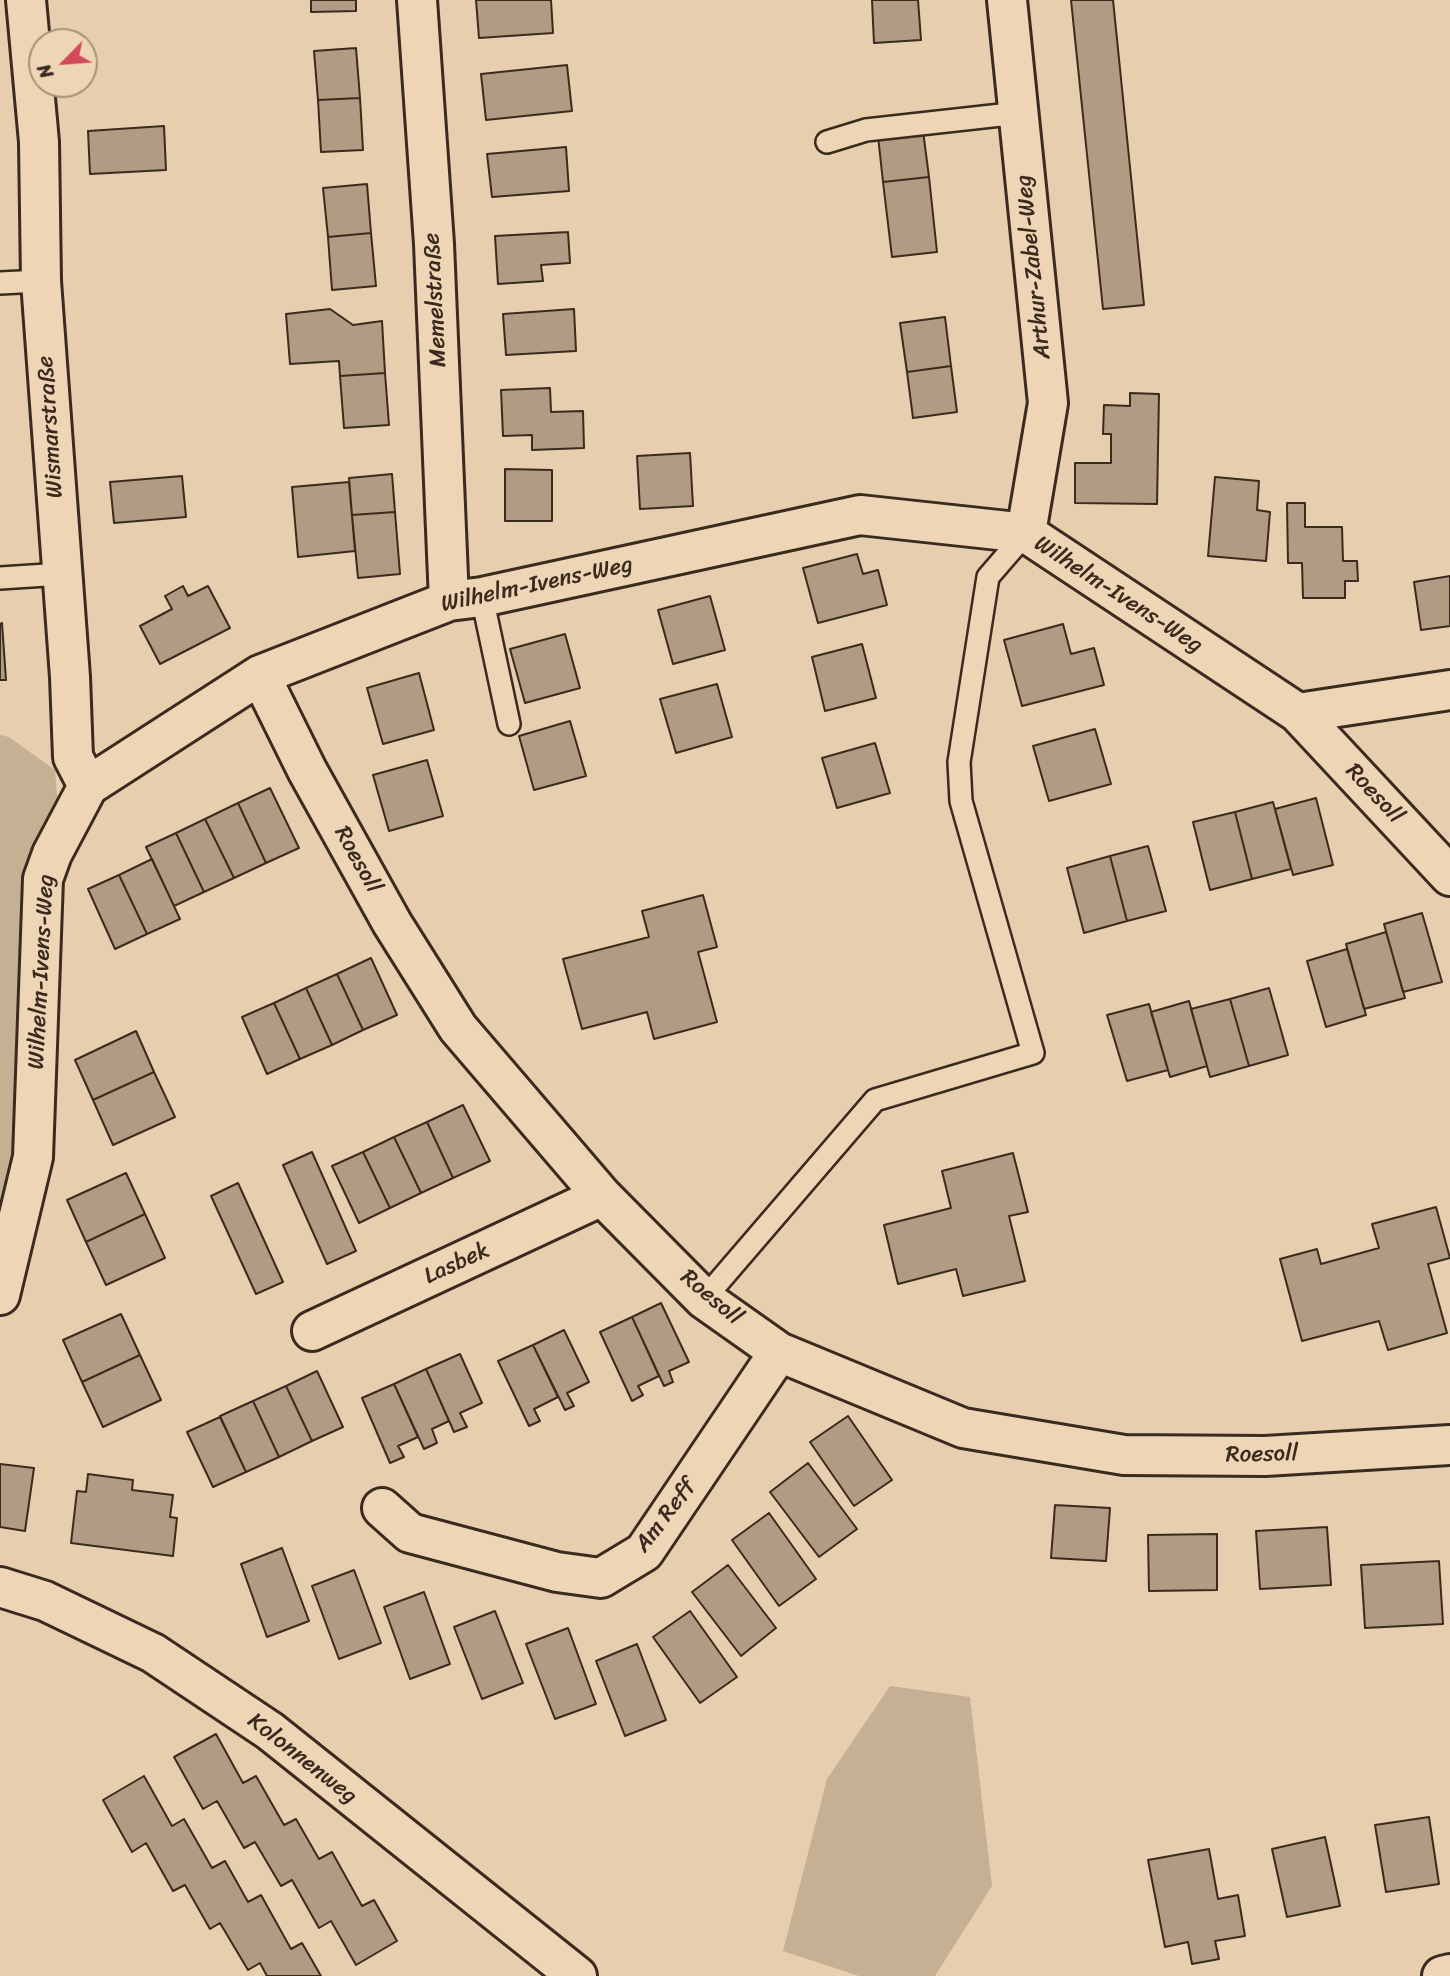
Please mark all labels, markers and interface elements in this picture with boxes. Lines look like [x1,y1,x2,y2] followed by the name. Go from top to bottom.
[28,28,98,98] north arrow
[28,58,63,84] text: N
[1011,173,1057,361] street label: Arthur-Zabel-Weg
[419,232,453,368] street label: Memelstraße
[32,355,70,499] street label: Wismarstraße
[1029,530,1207,660] street label: Wilhelm-Ivens-Weg
[439,551,635,619] street label: Wilhelm-Ivens-Weg
[1339,758,1409,830] street label: Roesoll
[327,822,387,898] street label: Roesoll
[23,874,61,1070] street label: Wilhelm-Ivens-Weg
[420,1237,494,1291] street label: Lasbek
[674,1264,748,1332] street label: Roesoll
[1225,1441,1299,1469] street label: Roesoll
[629,1474,703,1558] street label: Am Reff
[242,1708,362,1810] street label: Kolonnenweg

